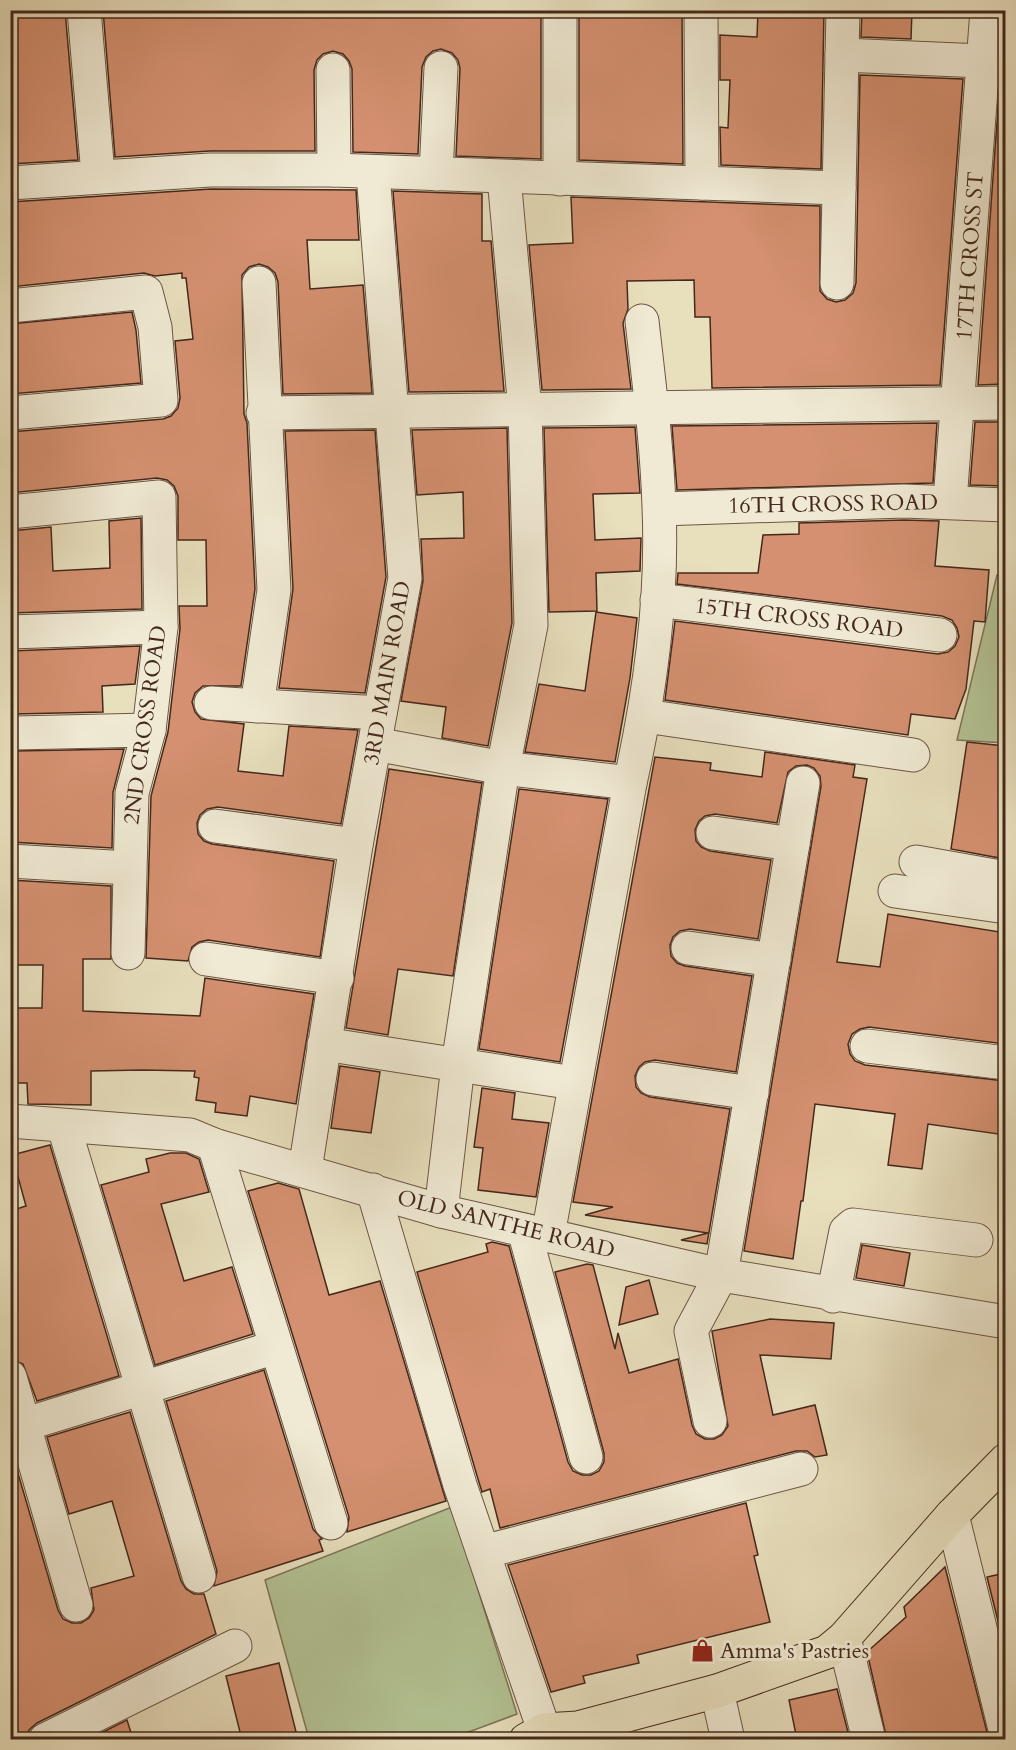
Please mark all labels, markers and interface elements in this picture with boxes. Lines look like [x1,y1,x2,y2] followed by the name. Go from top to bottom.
[949,171,991,341] street label: 17TH CROSS ST
[728,487,938,521] street label: 16TH CROSS ROAD
[356,578,418,768] street label: 3RD MAIN ROAD
[693,590,905,646] street label: 15TH CROSS ROAD
[116,624,174,826] street label: 2ND CROSS ROAD
[394,1182,618,1266] street label: OLD SANTHE ROAD
[720,1636,869,1666] place label: Amma's Pastries
[689,1638,715,1664] shop icon: Amma's Pastries

